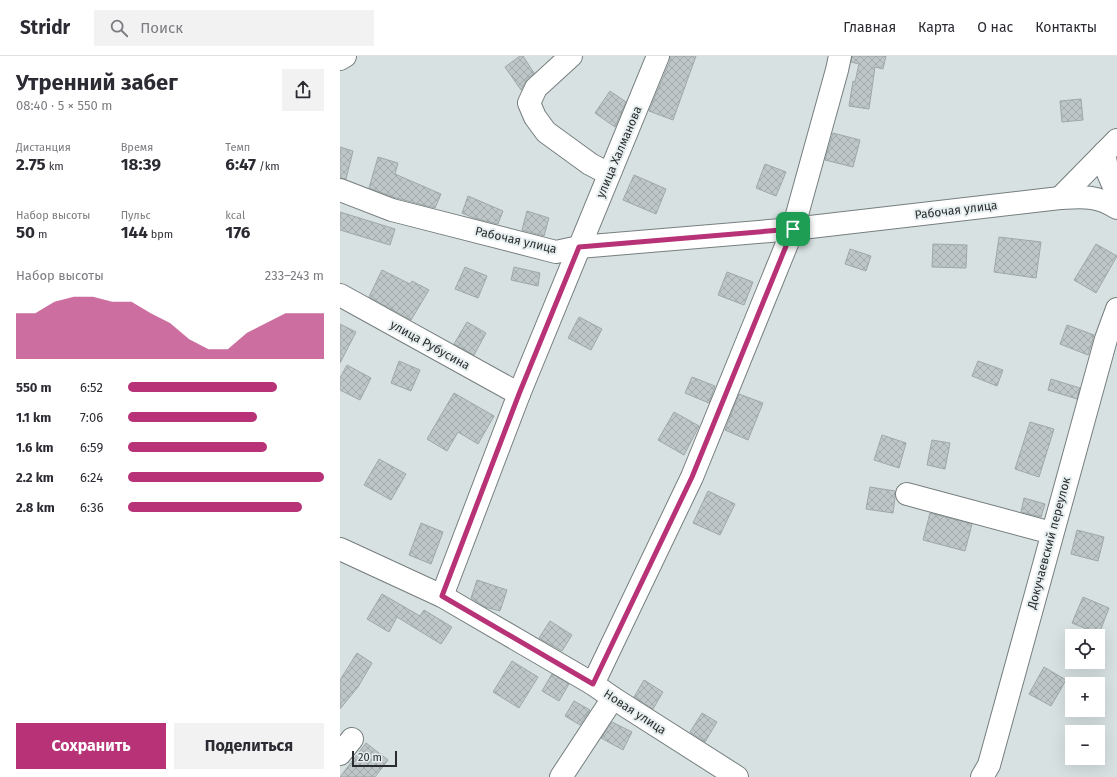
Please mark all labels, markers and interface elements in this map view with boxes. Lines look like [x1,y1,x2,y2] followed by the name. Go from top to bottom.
[94,10,374,46] search box
[20,16,70,39] text: Stridr
[108,17,130,39] icon: search
[140,19,183,37] text: Поиск
[843,19,896,36] text: Главная
[918,19,955,36] text: Карта
[977,19,1013,36] text: О нас
[1035,19,1097,36] text: Контакты
[16,69,178,96] text: Утренний забег
[282,69,324,111] button: share
[16,98,112,113] text: 08:40 · 5 × 550 m
[593,104,645,200] street label: улица Халманова
[16,141,71,154] text: Дистанция
[121,141,153,154] text: Время
[225,141,250,154] text: Темп
[16,154,46,175] text: 2.75
[121,154,161,175] text: 18:39
[225,154,256,175] text: 6:47
[46,160,64,173] text: km
[256,160,280,173] text: /km
[914,198,998,222] street label: Рабочая улица
[16,209,90,222] text: Набор высоты
[121,209,151,222] text: Пульс
[225,209,245,222] text: kcal
[776,212,810,246] pin
[782,218,804,240] icon: arrive
[16,222,35,243] text: 50
[121,222,148,243] text: 144
[225,222,250,243] text: 176
[474,224,558,256] street label: Рабочая улица
[35,228,47,241] text: m
[148,228,173,241] text: bpm
[16,268,104,283] text: Набор высоты
[265,268,324,283] text: 233–243 m
[388,317,472,373] street label: улица Рубусина
[16,380,52,395] text: 550 m
[80,380,103,395] text: 6:52
[16,410,51,425] text: 1.1 km
[80,410,103,425] text: 7:06
[16,440,54,455] text: 1.6 km
[80,440,103,455] text: 6:59
[16,470,54,485] text: 2.2 km
[80,470,103,485] text: 6:24
[1024,475,1074,611] street label: Докучаевский переулок
[16,500,55,515] text: 2.8 km
[80,500,104,515] text: 6:36
[1065,629,1105,765] map controls
[1065,629,1105,669] button: locate
[1065,677,1105,717] button: +
[601,687,669,737] street label: Новая улица
[16,723,166,769] button: Сохранить
[174,723,324,769] button: Поделиться
[1065,725,1105,765] button: −
[352,749,397,768] scale bar
[358,751,382,764] text: 20 m

